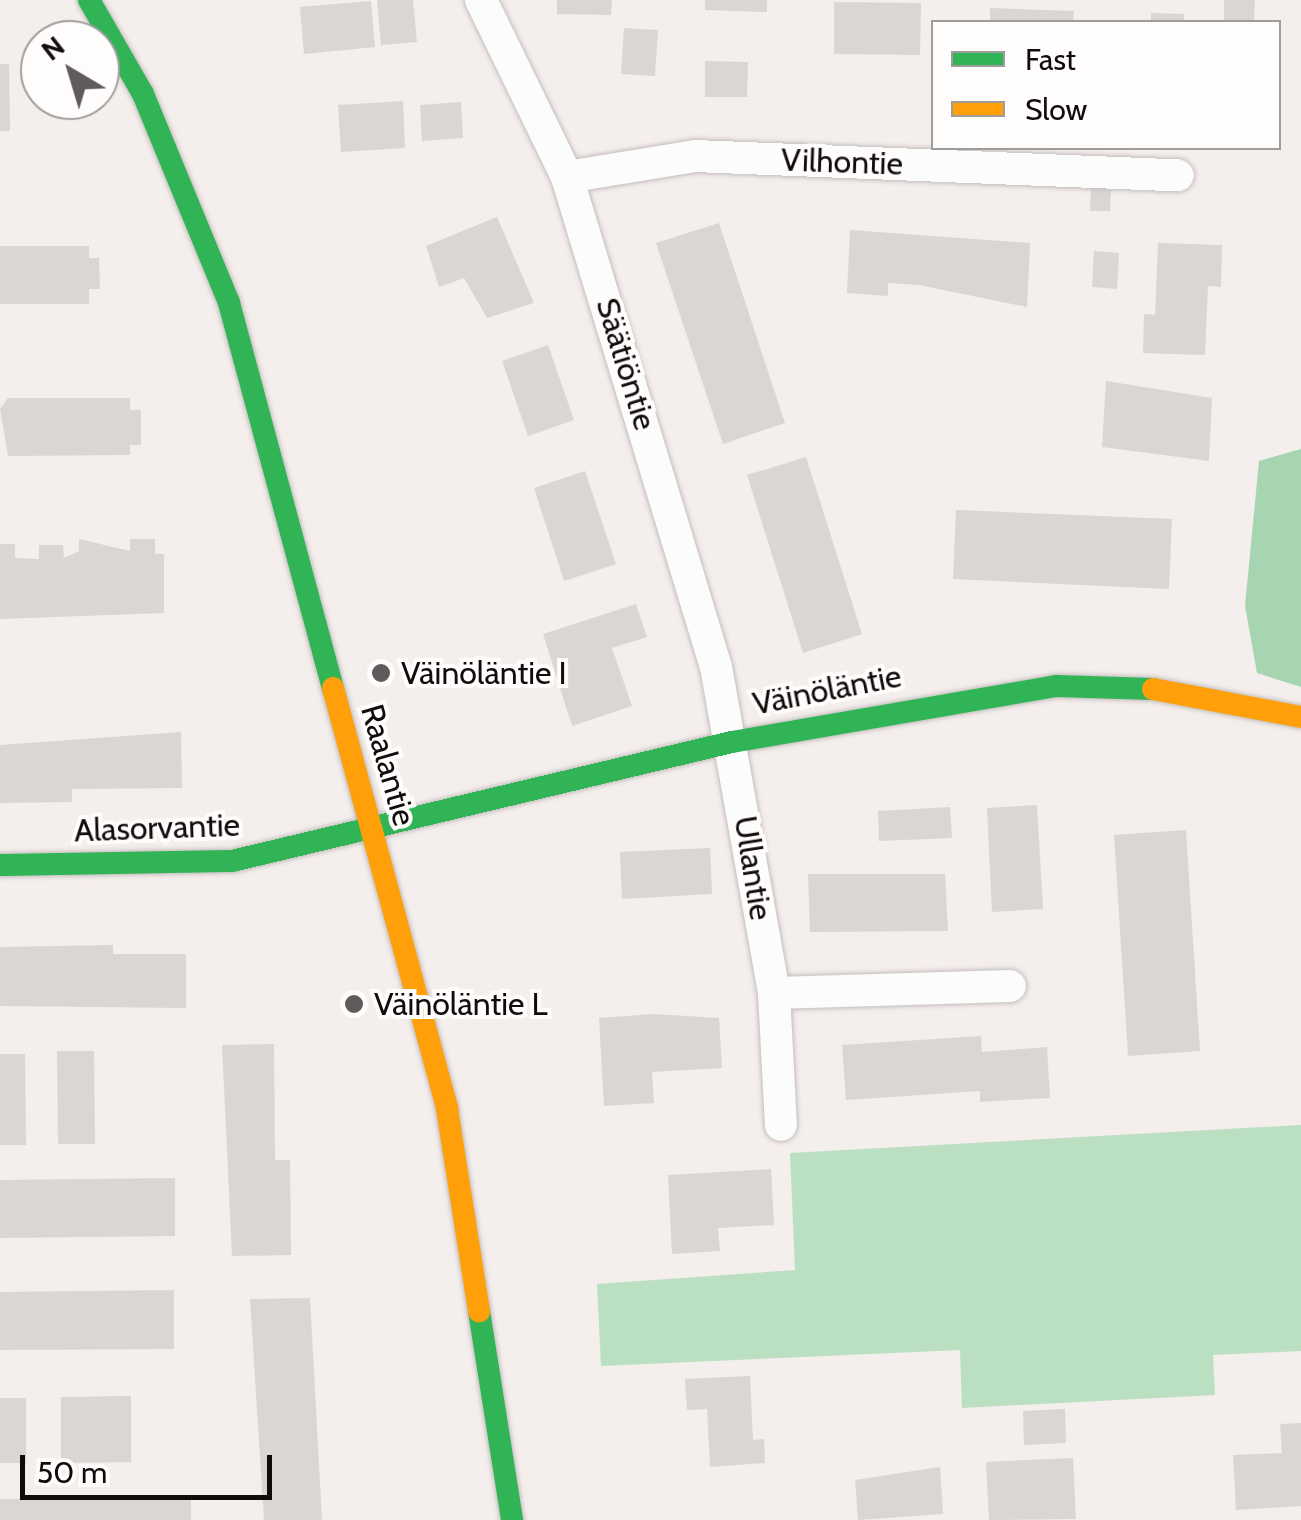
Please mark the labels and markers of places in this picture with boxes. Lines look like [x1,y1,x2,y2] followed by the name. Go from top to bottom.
[401,654,567,692] place label: Väinöläntie I
[370,662,392,684] marker: Väinöläntie I
[374,985,548,1023] place label: Väinöläntie L
[343,993,365,1015] marker: Väinöläntie L

